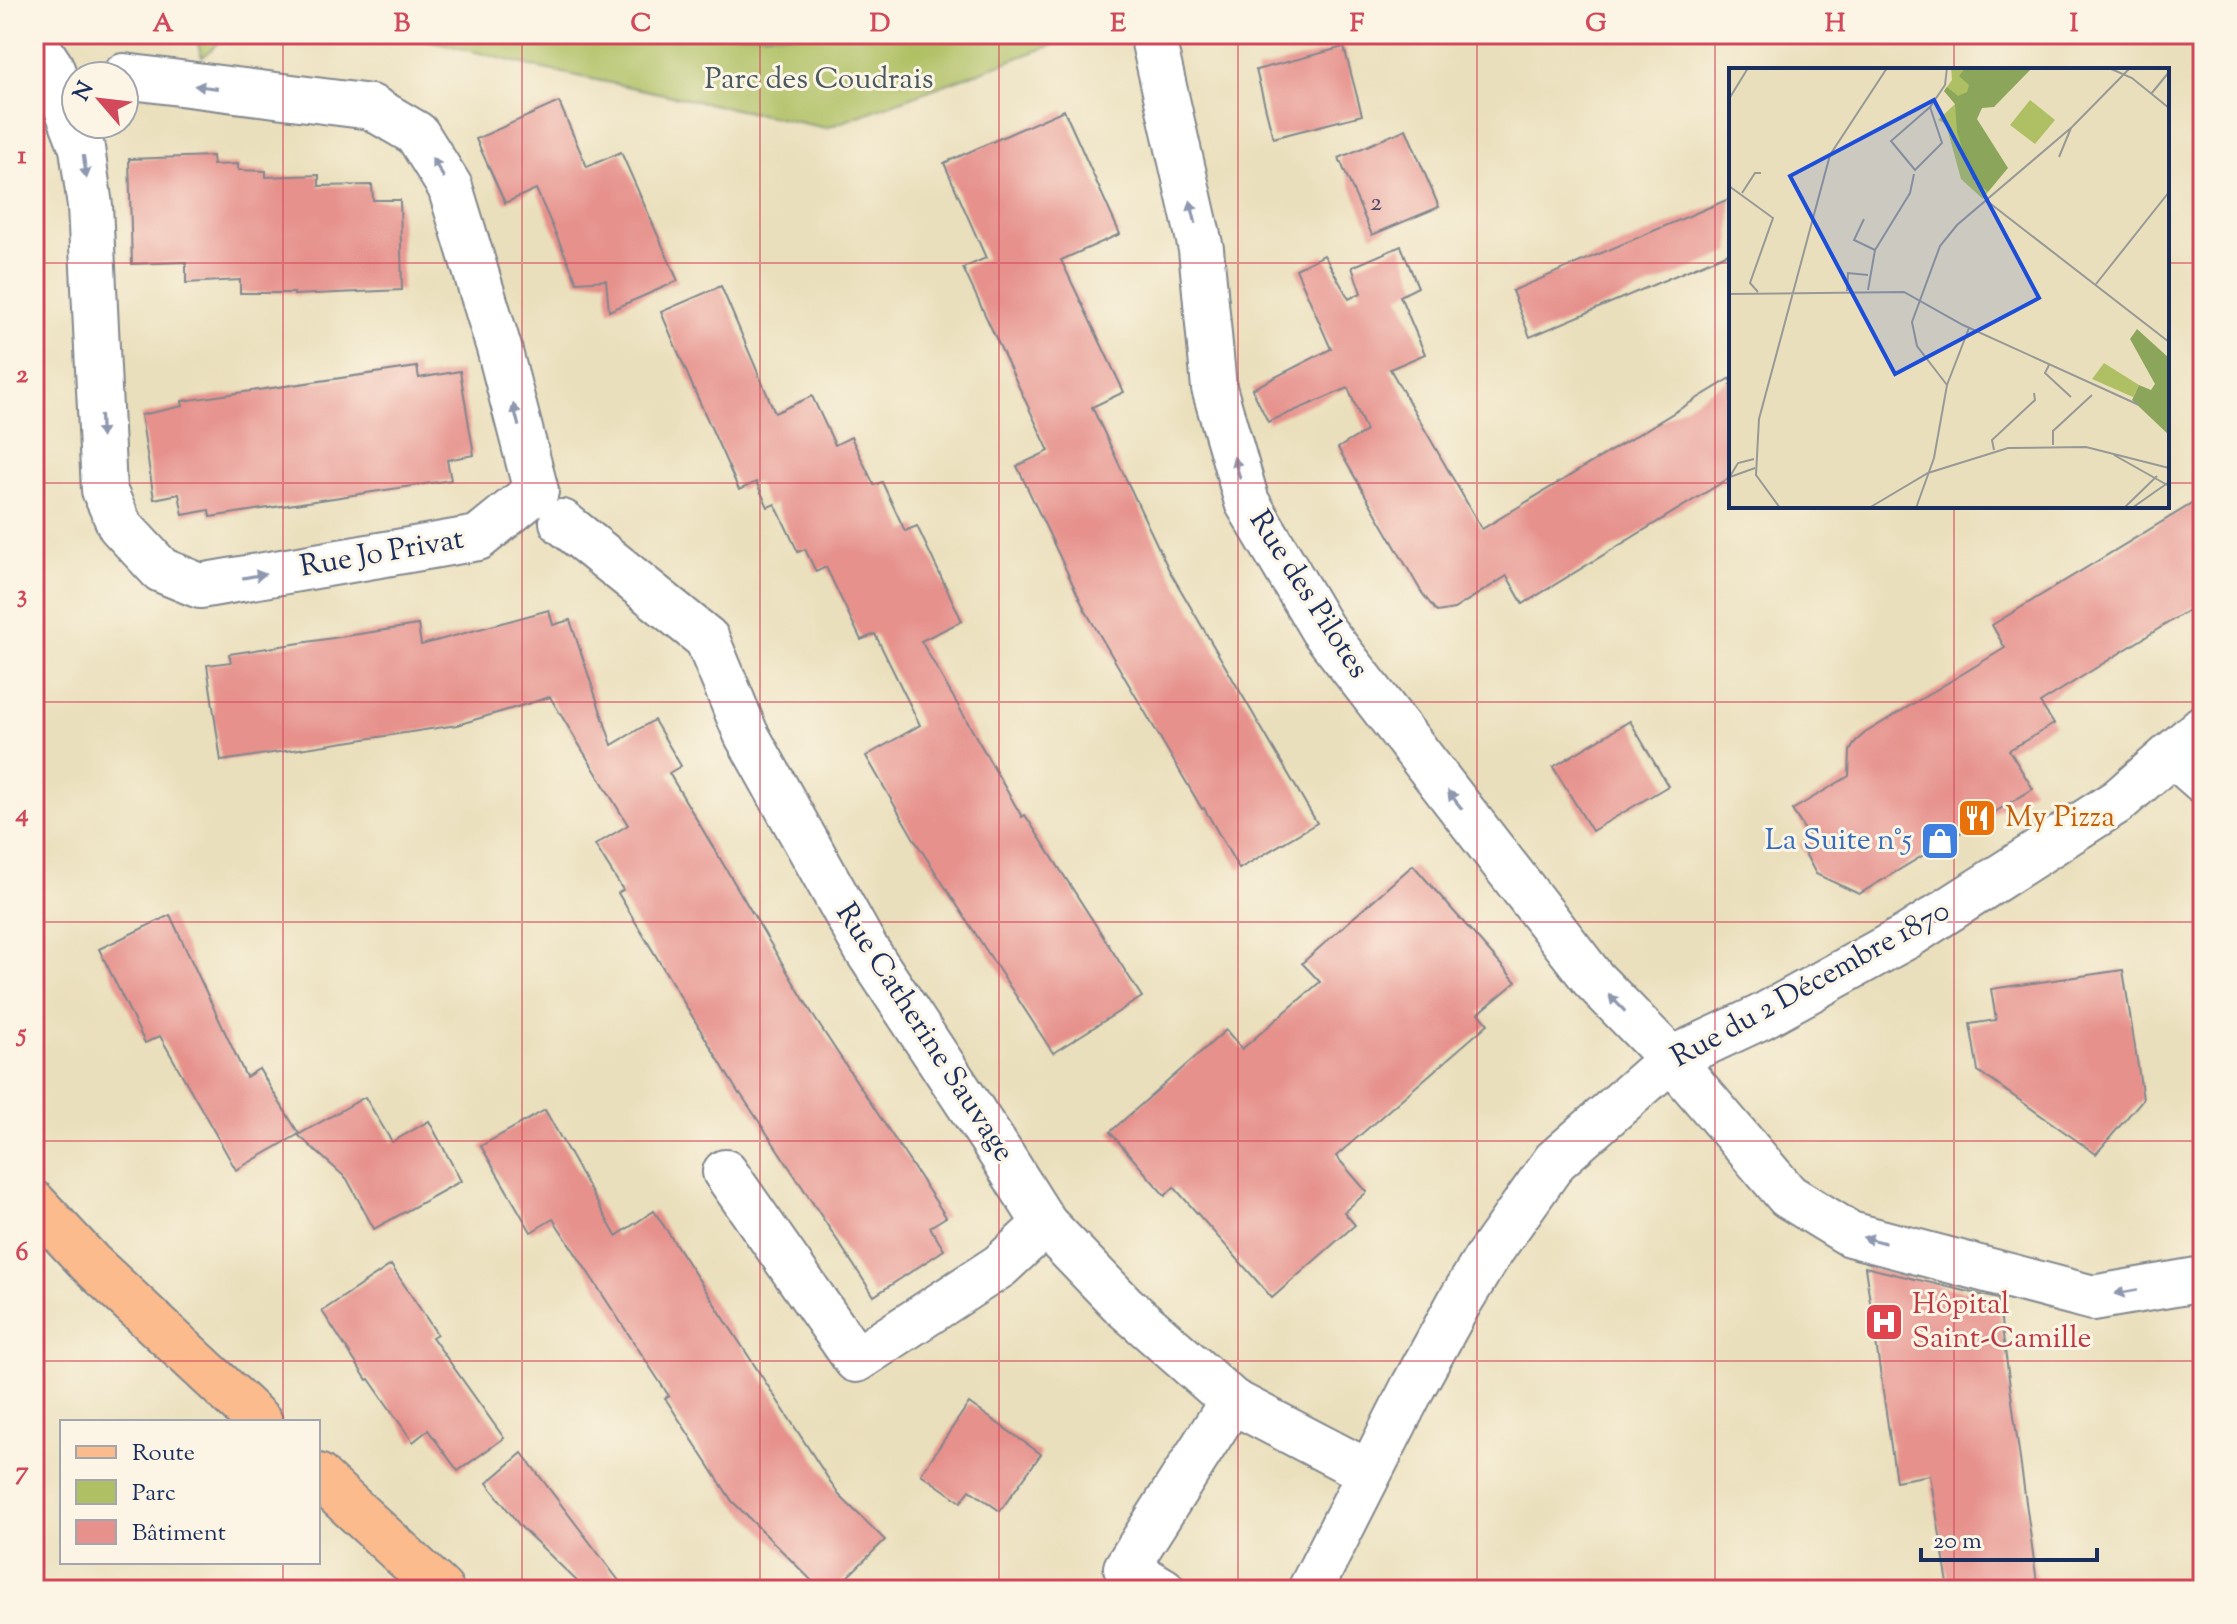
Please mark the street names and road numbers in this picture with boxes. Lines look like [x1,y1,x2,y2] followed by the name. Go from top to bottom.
[1238,503,1378,687] street label: Rue des Pilotes
[297,518,467,590] street label: Rue Jo Privat
[1664,890,1958,1080] street label: Rue du 2 Décembre 1870
[824,895,1024,1171] street label: Rue Catherine Sauvage

